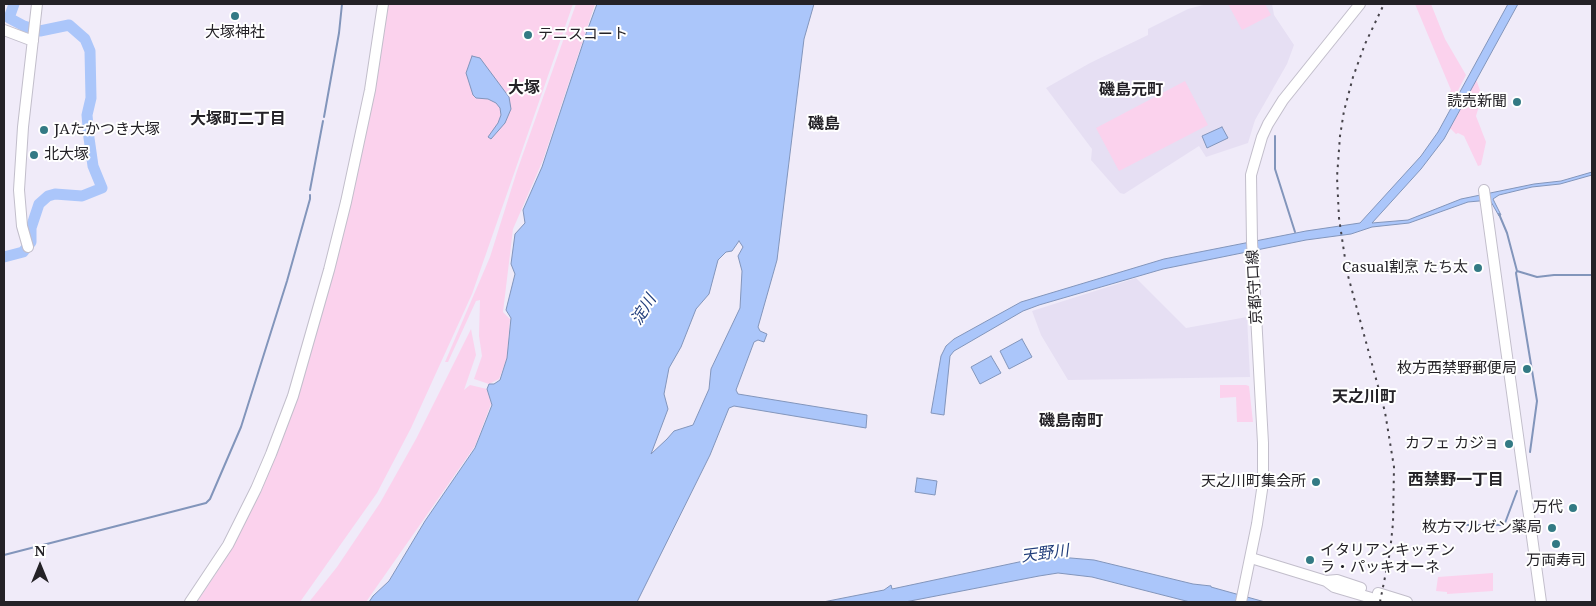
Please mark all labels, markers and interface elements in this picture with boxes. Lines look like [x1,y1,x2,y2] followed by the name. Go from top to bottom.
[229,10,241,22] marker: 大塚神社
[205,24,265,42] place label: 大塚神社
[538,26,628,44] place label: テニスコート
[522,29,534,41] marker: テニスコート
[508,78,540,98] district label: 大塚
[1099,80,1163,100] district label: 磯島元町
[1447,93,1507,111] place label: 読売新聞
[1511,96,1523,108] marker: 読売新聞
[190,109,286,129] district label: 大塚町二丁目
[808,114,840,134] district label: 磯島
[54,121,160,139] place label: JAたかつき大塚
[38,124,50,136] marker: JAたかつき大塚
[44,146,89,164] place label: 北大塚
[28,149,40,161] marker: 北大塚
[1244,249,1266,325] street label: 京都守口線
[1342,259,1468,277] place label: Casual割烹 たち太
[1472,262,1484,274] marker: Casual割烹 たち太
[627,291,661,329] water label: 淀川
[1397,360,1517,378] place label: 枚方西禁野郵便局
[1521,363,1533,375] marker: 枚方西禁野郵便局
[1332,387,1396,407] district label: 天之川町
[1039,411,1103,431] district label: 磯島南町
[1405,435,1499,453] place label: カフェ カジョ
[1503,438,1515,450] marker: カフェ カジョ
[1408,470,1504,490] district label: 西禁野一丁目
[1201,473,1306,491] place label: 天之川町集会所
[1310,476,1322,488] marker: 天之川町集会所
[1533,499,1563,517] place label: 万代
[1567,502,1579,514] marker: 万代
[1422,519,1542,537] place label: 枚方マルゼン薬局
[1546,522,1558,534] marker: 枚方マルゼン薬局
[1550,538,1562,550] marker: 万両寿司
[15,541,65,591] north arrow
[34,541,46,560] text: N
[1020,542,1070,566] water label: 天野川
[1320,542,1455,577] place label: イタリアンキッチン ラ・パッキオーネ
[1526,552,1586,570] place label: 万両寿司
[1304,554,1316,566] marker: イタリアンキッチン ラ・パッキオーネ

